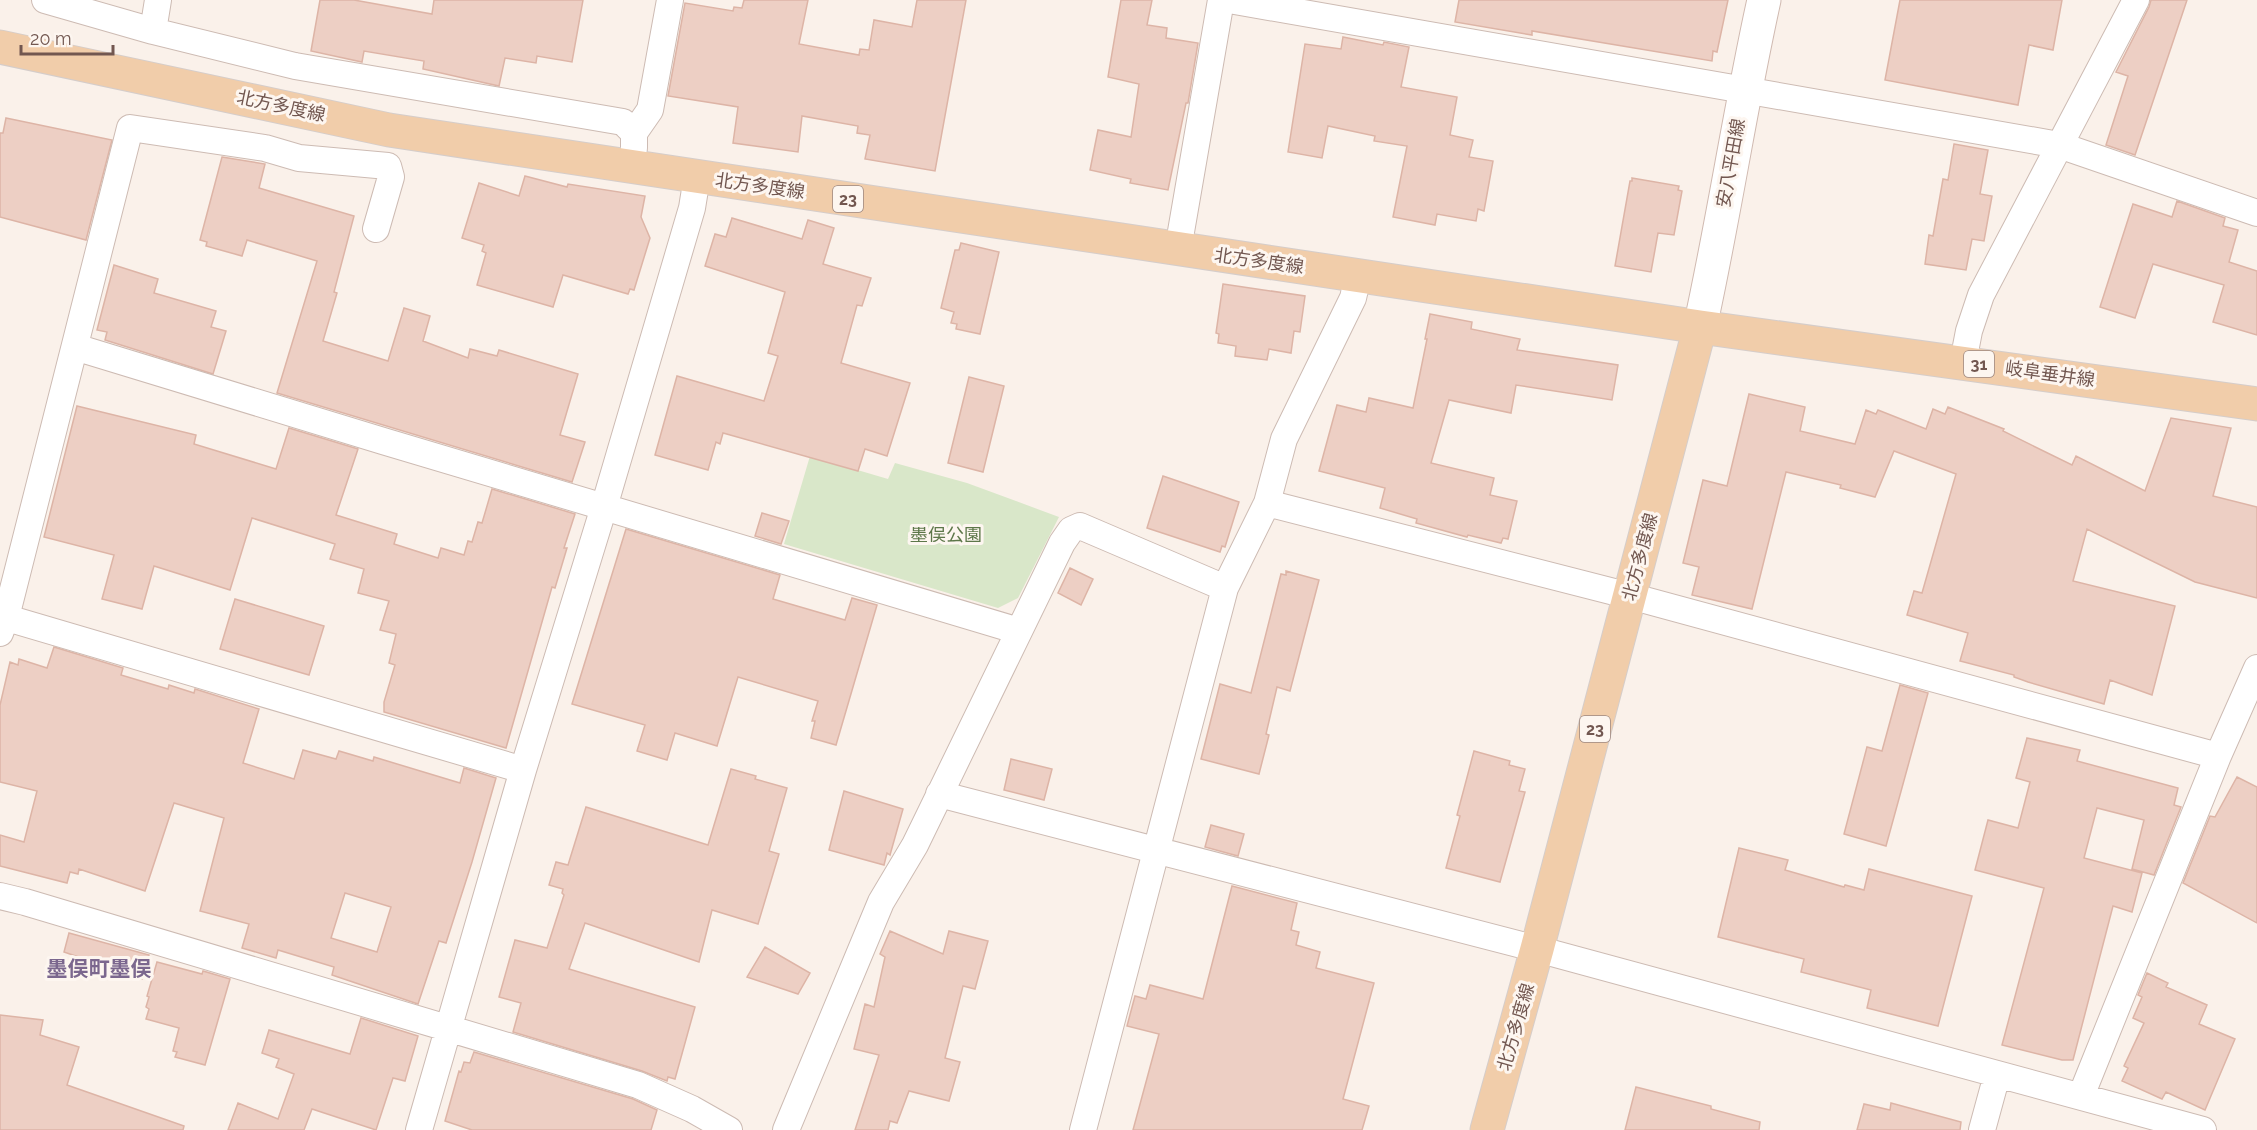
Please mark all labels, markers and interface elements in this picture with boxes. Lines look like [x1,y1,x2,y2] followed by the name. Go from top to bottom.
[21,18,112,56] scale bar
[30,28,72,49] text: 20 m
[235,86,327,125] street label: 北方多度線
[1712,117,1749,209] street label: 安八平田線
[714,169,806,202] street label: 北方多度線
[833,186,863,212] road number: 23
[1213,244,1305,277] street label: 北方多度線
[1964,351,1994,377] road number: 31
[2004,357,2096,390] street label: 岐阜垂井線
[1618,511,1661,603] street label: 北方多度線
[910,524,982,545] park label: 墨俣公園
[1580,716,1610,742] road number: 23
[47,956,152,981] district label: 墨俣町墨俣
[1493,981,1538,1073] street label: 北方多度線

